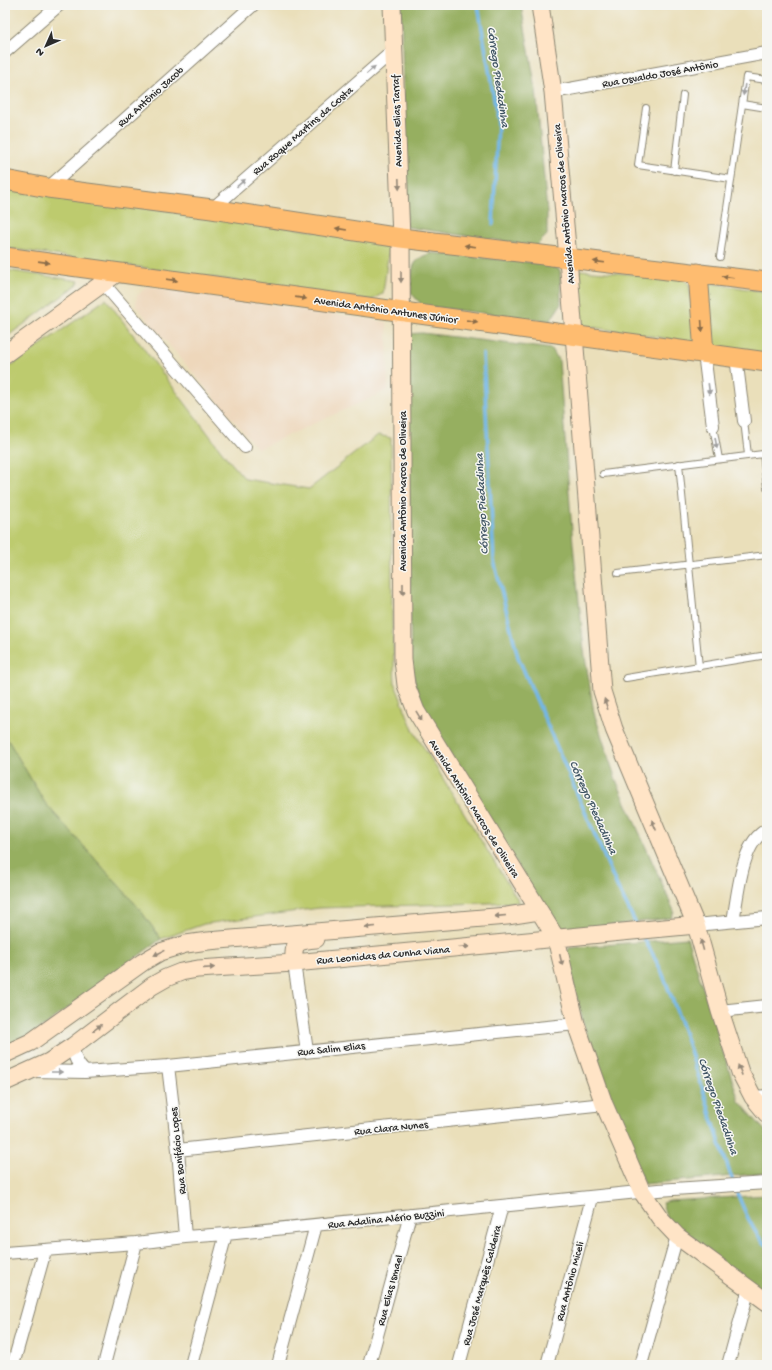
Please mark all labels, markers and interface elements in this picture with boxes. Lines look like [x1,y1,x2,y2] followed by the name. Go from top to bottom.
[26,26,66,66] north arrow
[483,26,511,130] water label: Córrego Piedadinha
[34,45,47,58] text: N
[601,59,720,91] street label: Rua Osvaldo José Antônio
[116,65,187,130] street label: Rua Antônio Jacob
[365,66,376,75] one-way arrow
[389,73,406,167] street label: Avenida Elias Tarraf
[251,84,357,178] street label: Rua Roque Martins da Costa
[741,84,747,97] one-way arrow
[552,123,578,284] street label: Avenida Antônio Marcos de Oliveira
[395,178,402,190] one-way arrow
[236,179,246,188] one-way arrow
[335,226,347,232] one-way arrow
[464,243,476,249] one-way arrow
[593,258,605,265] one-way arrow
[38,259,50,265] one-way arrow
[398,271,404,284] one-way arrow
[722,274,734,280] one-way arrow
[166,277,178,283] one-way arrow
[295,294,307,301] one-way arrow
[313,295,459,327] street label: Avenida Antônio Antunes Júnior
[466,318,478,324] one-way arrow
[699,320,706,332] one-way arrow
[706,383,712,396] one-way arrow
[398,410,410,571] street label: Avenida Antônio Marcos de Oliveira
[713,436,719,449] one-way arrow
[473,452,493,555] water label: Córrego Piedadinha
[400,583,406,596] one-way arrow
[602,698,608,710] one-way arrow
[415,710,422,722] one-way arrow
[426,738,521,881] street label: Avenida Antônio Marcos de Oliveira
[565,759,620,858] water label: Córrego Piedadinha
[651,819,657,830] one-way arrow
[494,913,506,920] one-way arrow
[364,924,377,930] one-way arrow
[699,939,705,951] one-way arrow
[458,943,470,950] one-way arrow
[316,944,451,968] street label: Rua Leonidas da Cunha Viana
[153,950,165,956] one-way arrow
[559,954,565,966] one-way arrow
[203,965,215,972] one-way arrow
[91,1024,102,1032] one-way arrow
[297,1040,367,1060] street label: Rua Salim Elias
[694,1057,741,1158] water label: Córrego Piedadinha
[736,1063,742,1075] one-way arrow
[51,1069,64,1075] one-way arrow
[167,1106,190,1195] street label: Rua Bonifácio Lopes
[354,1119,430,1139] street label: Rua Clara Nunes
[327,1208,445,1232] street label: Rua Adalina Alério Buzzini
[461,1223,505,1347] street label: Rua José Marquês Caldeira
[555,1240,587,1323] street label: Rua Antônio Miceli
[376,1253,406,1327] street label: Rua Elias Ismael

